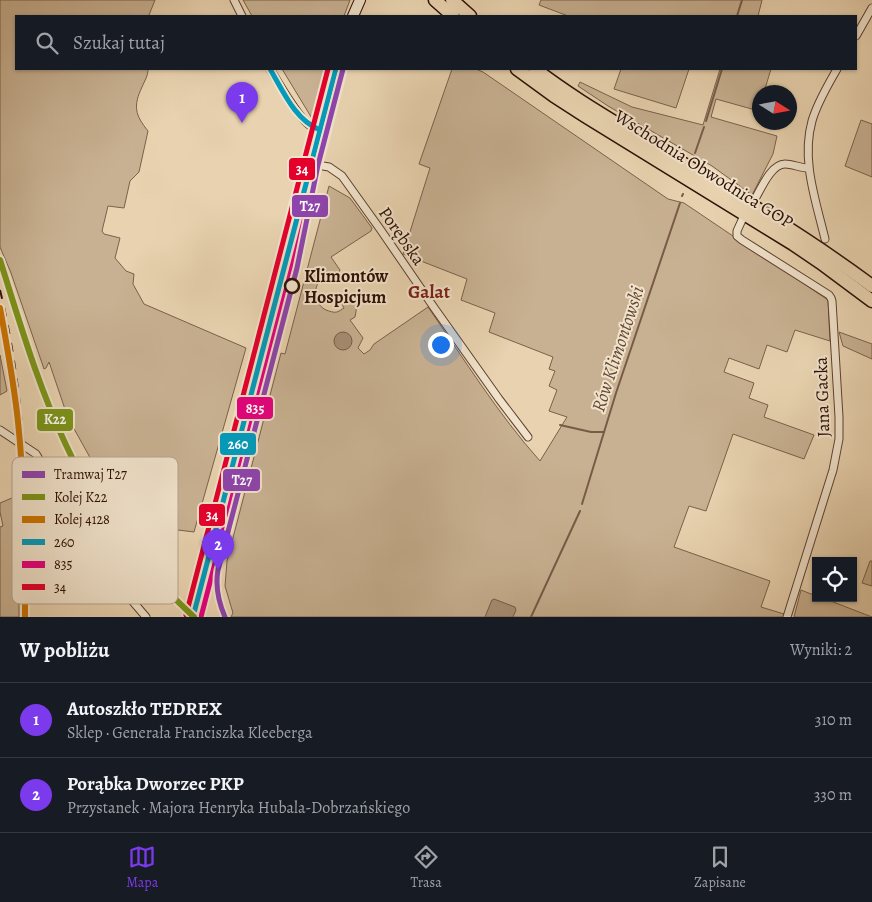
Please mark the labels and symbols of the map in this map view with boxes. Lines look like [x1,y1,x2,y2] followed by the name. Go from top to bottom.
[226,82,258,123] pin: 1
[752,85,797,130] north arrow
[609,104,798,234] street label: Wschodnia Obwodnica GOP
[288,157,316,181] line badge: 34
[296,160,309,179] text: 34
[291,194,329,218] line badge: T27
[300,197,320,216] text: T27
[373,202,431,270] street label: Porębska
[304,264,389,309] place label: Klimontów Hospicjum
[284,278,300,294] marker: Klimontów Hospicjum
[408,279,451,305] district label: Galat
[585,283,651,415] water label: Rów Klimontowski
[428,332,454,358] your location
[809,356,835,438] street label: Jana Gacka
[236,396,274,420] line badge: 835
[246,399,264,418] text: 835
[36,408,74,432] line badge: K22
[44,410,67,429] text: K22
[219,432,257,456] line badge: 260
[228,435,248,454] text: 260
[12,457,178,604] legend
[54,465,127,484] text: Tramwaj T27
[222,468,261,492] line badge: T27
[232,471,252,490] text: T27
[54,488,108,507] text: Kolej K22
[198,503,226,527] line badge: 34
[206,506,219,525] text: 34
[54,510,110,529] text: Kolej 4128
[202,529,234,570] pin: 2
[54,533,75,552] text: 260
[54,555,73,574] text: 835
[54,578,66,597] text: 34

